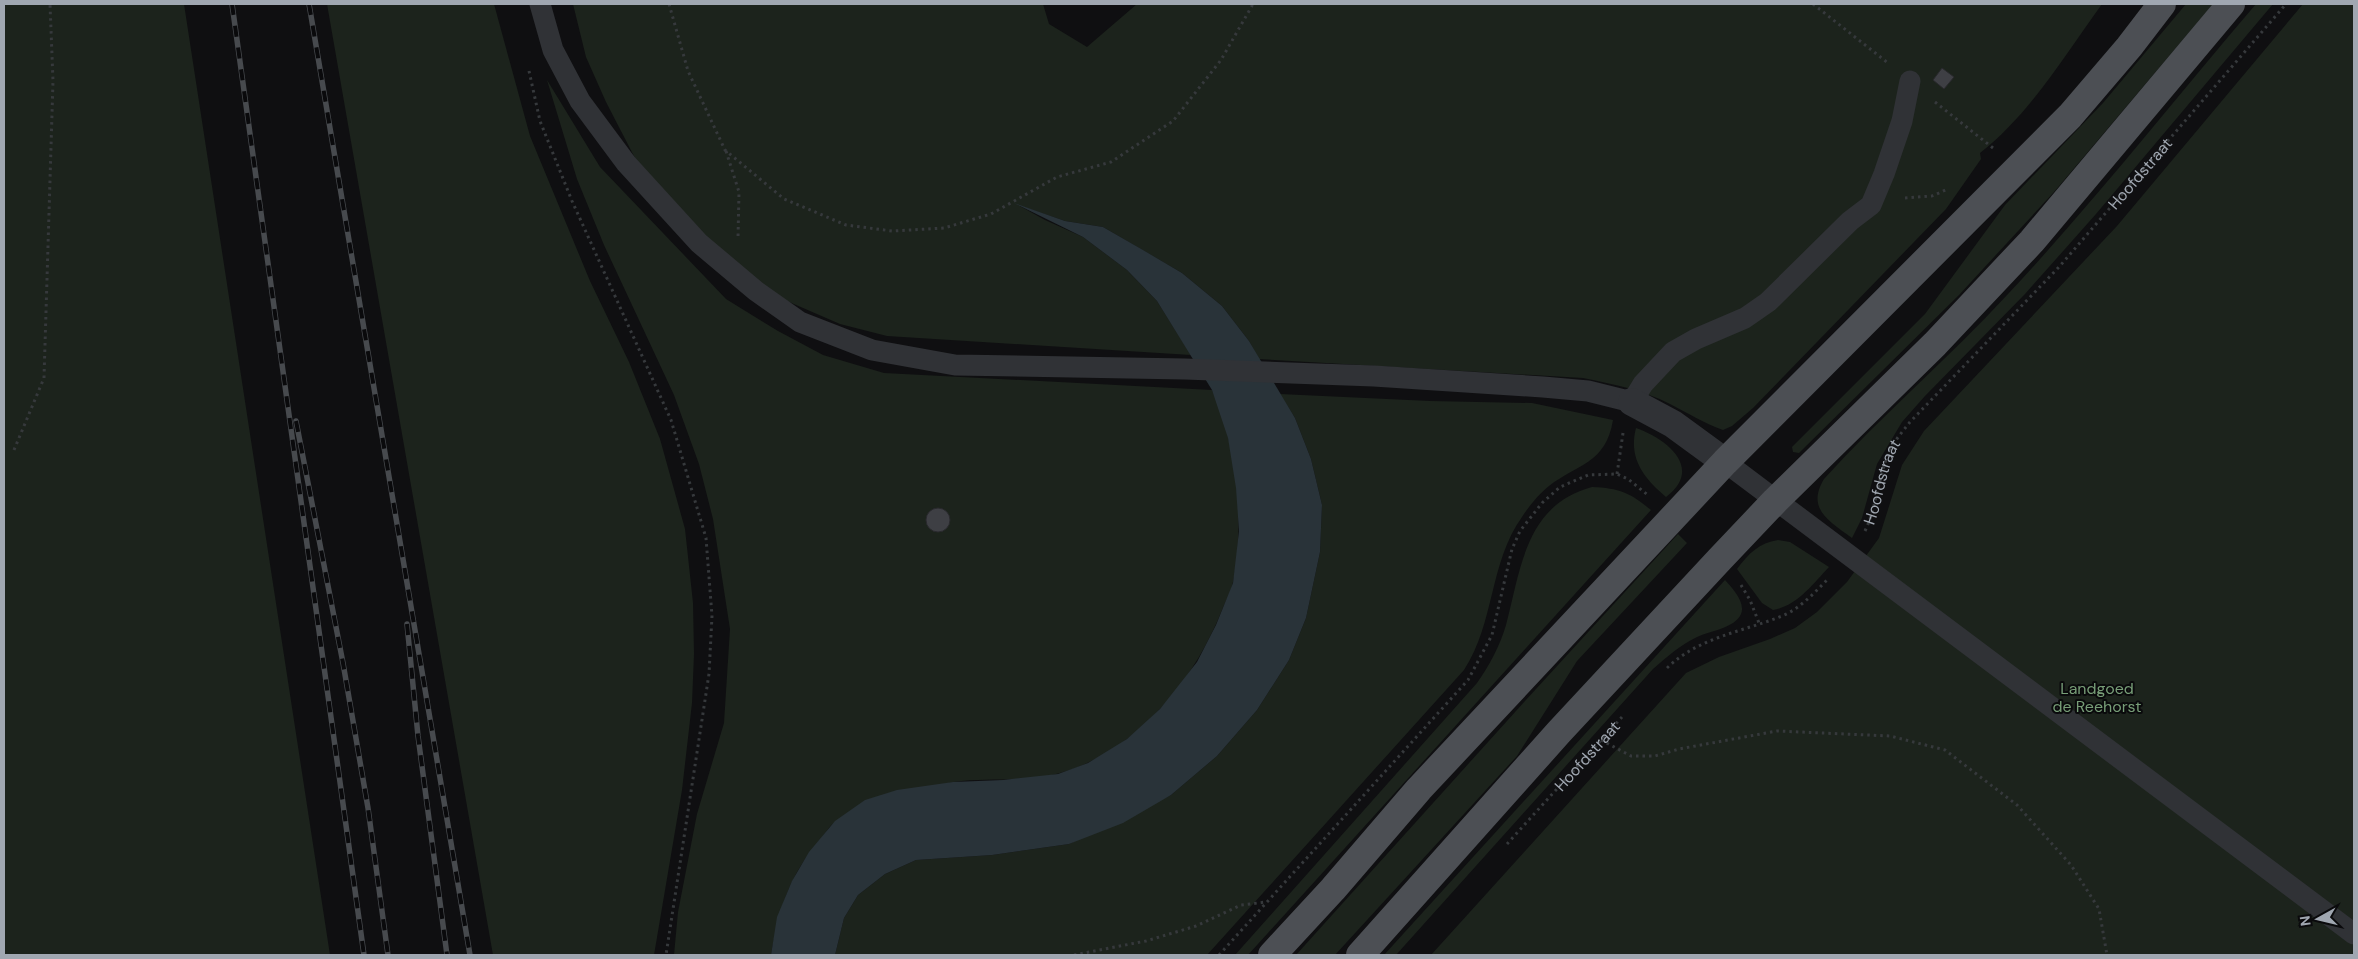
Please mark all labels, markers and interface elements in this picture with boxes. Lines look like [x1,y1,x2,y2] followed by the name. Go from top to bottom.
[2103,133,2177,214] street label: Hoofdstraat
[1859,435,1905,527] street label: Hoofdstraat
[2052,678,2142,717] park label: Landgoed de Reehorst
[1550,716,1625,796] street label: Hoofdstraat
[2293,894,2343,944] north arrow
[2296,914,2315,927] text: N

